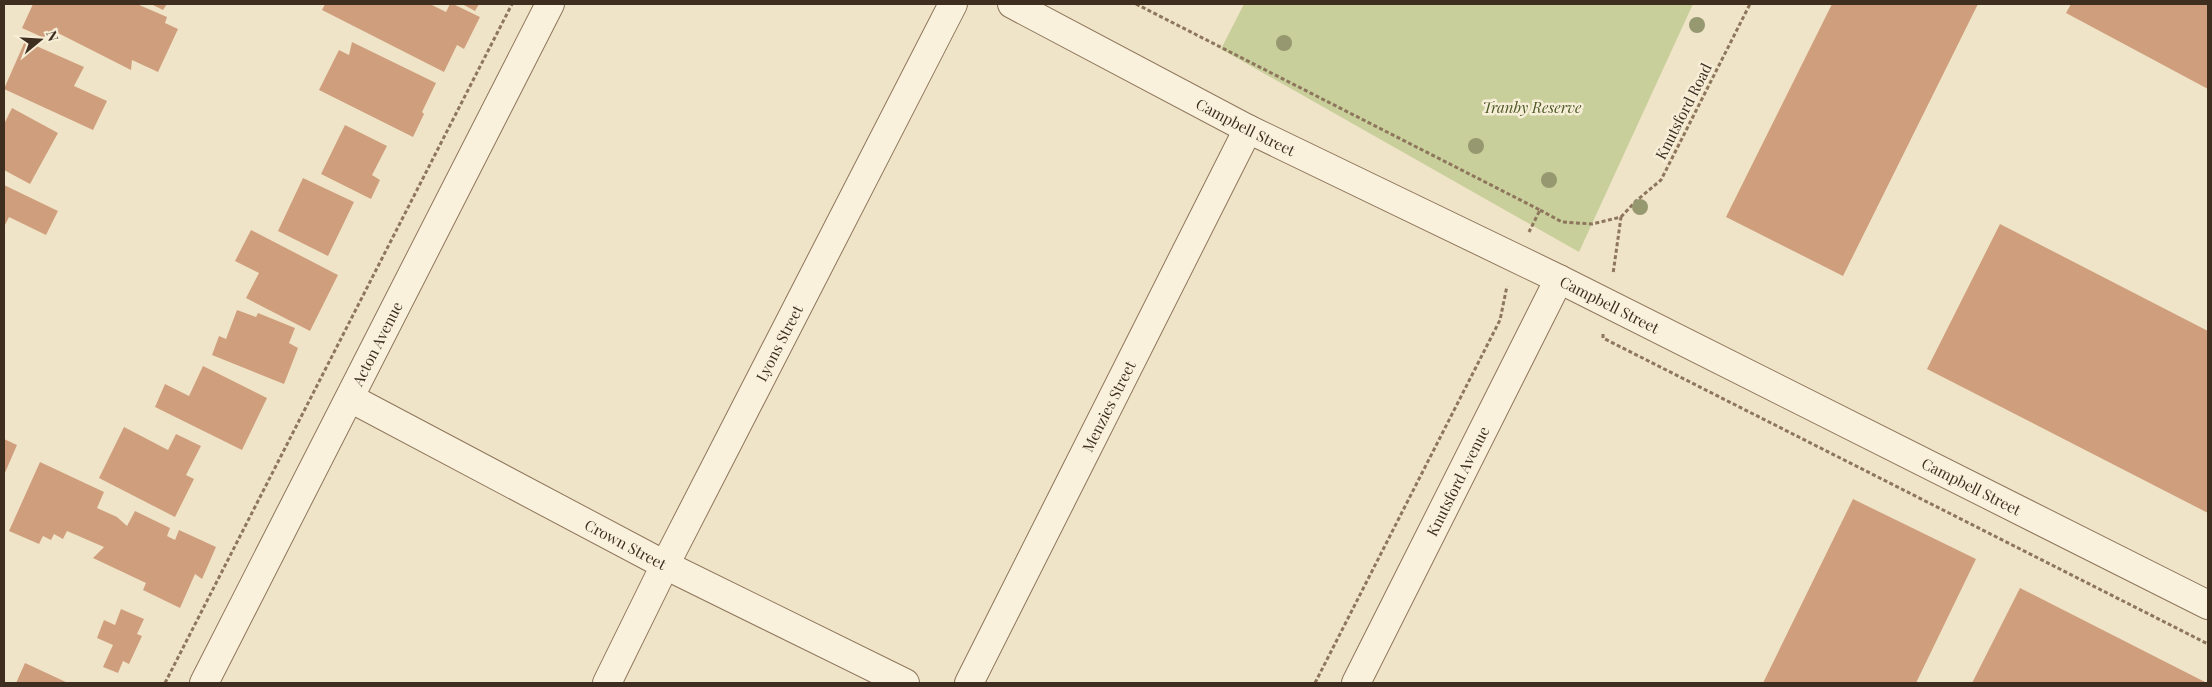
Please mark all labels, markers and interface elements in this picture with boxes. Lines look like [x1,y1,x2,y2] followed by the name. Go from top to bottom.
[15,15,65,65] north arrow
[42,28,63,44] text: N
[1650,59,1716,162] street label: Knutsford Road
[1193,93,1299,161] street label: Campbell Street
[1483,97,1582,117] park label: Tranby Reserve
[1557,271,1663,338] street label: Campbell Street
[347,298,407,390] street label: Acton Avenue
[751,301,807,385] street label: Lyons Street
[1077,357,1140,455] street label: Menzies Street
[1422,423,1493,539] street label: Knutsford Avenue
[1919,453,2025,520] street label: Campbell Street
[581,514,670,574] street label: Crown Street

